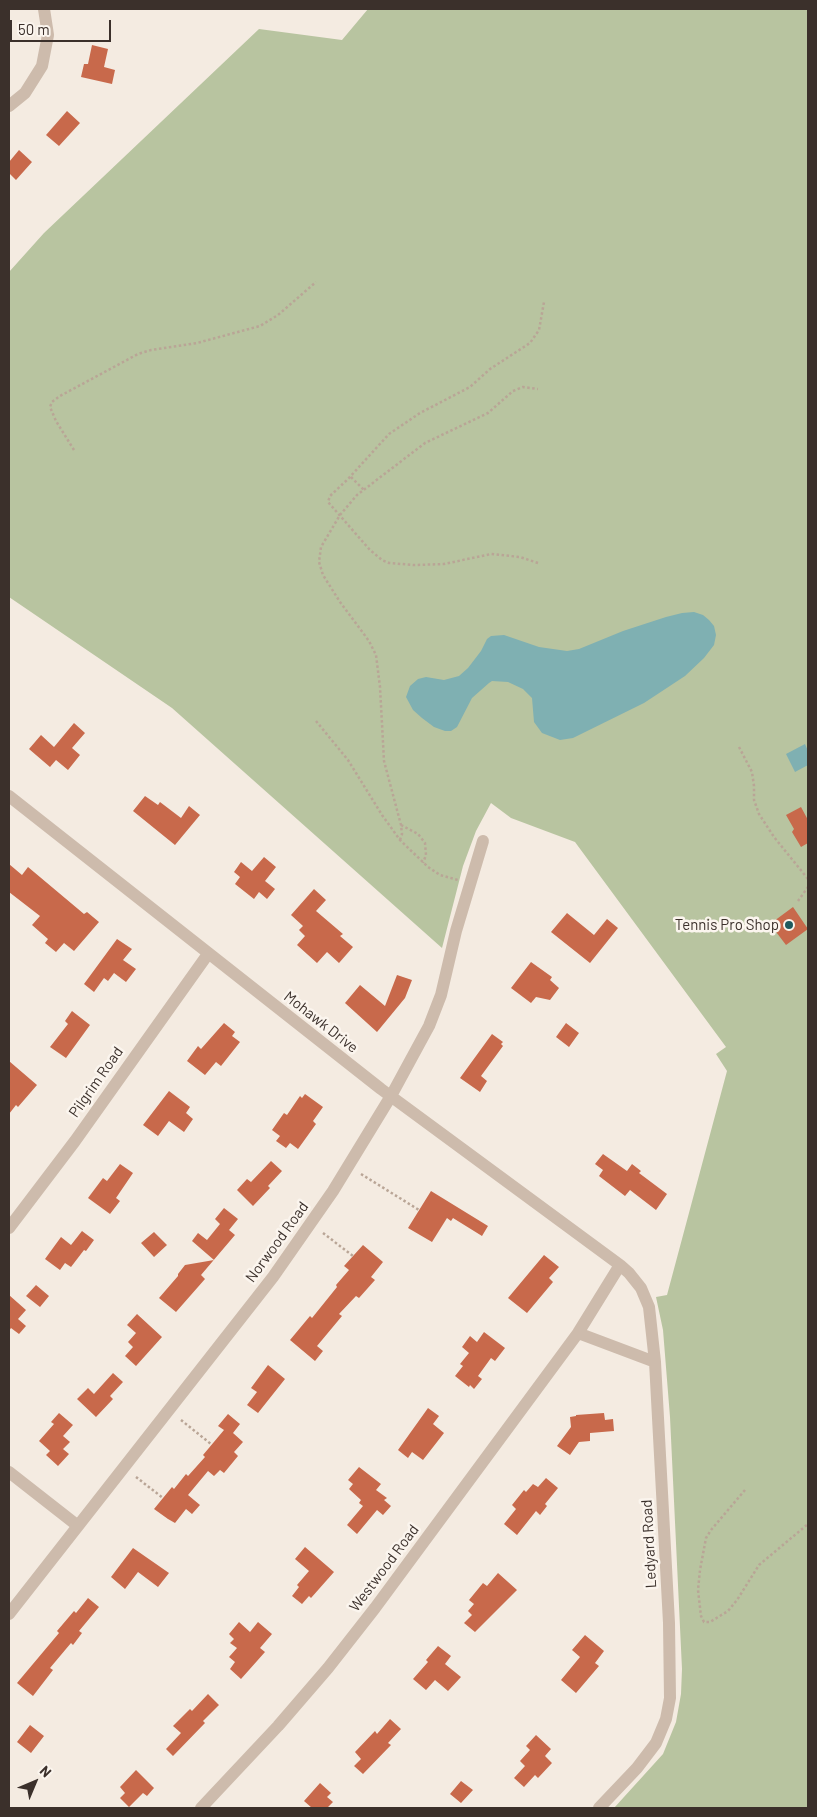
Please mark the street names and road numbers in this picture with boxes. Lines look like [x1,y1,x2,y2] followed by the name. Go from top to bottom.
[280,987,362,1057] street label: Mohawk Drive
[65,1043,127,1121] street label: Pilgrim Road
[242,1198,312,1286] street label: Norwood Road
[638,1499,660,1589] street label: Ledyard Road
[345,1521,423,1615] street label: Westwood Road

